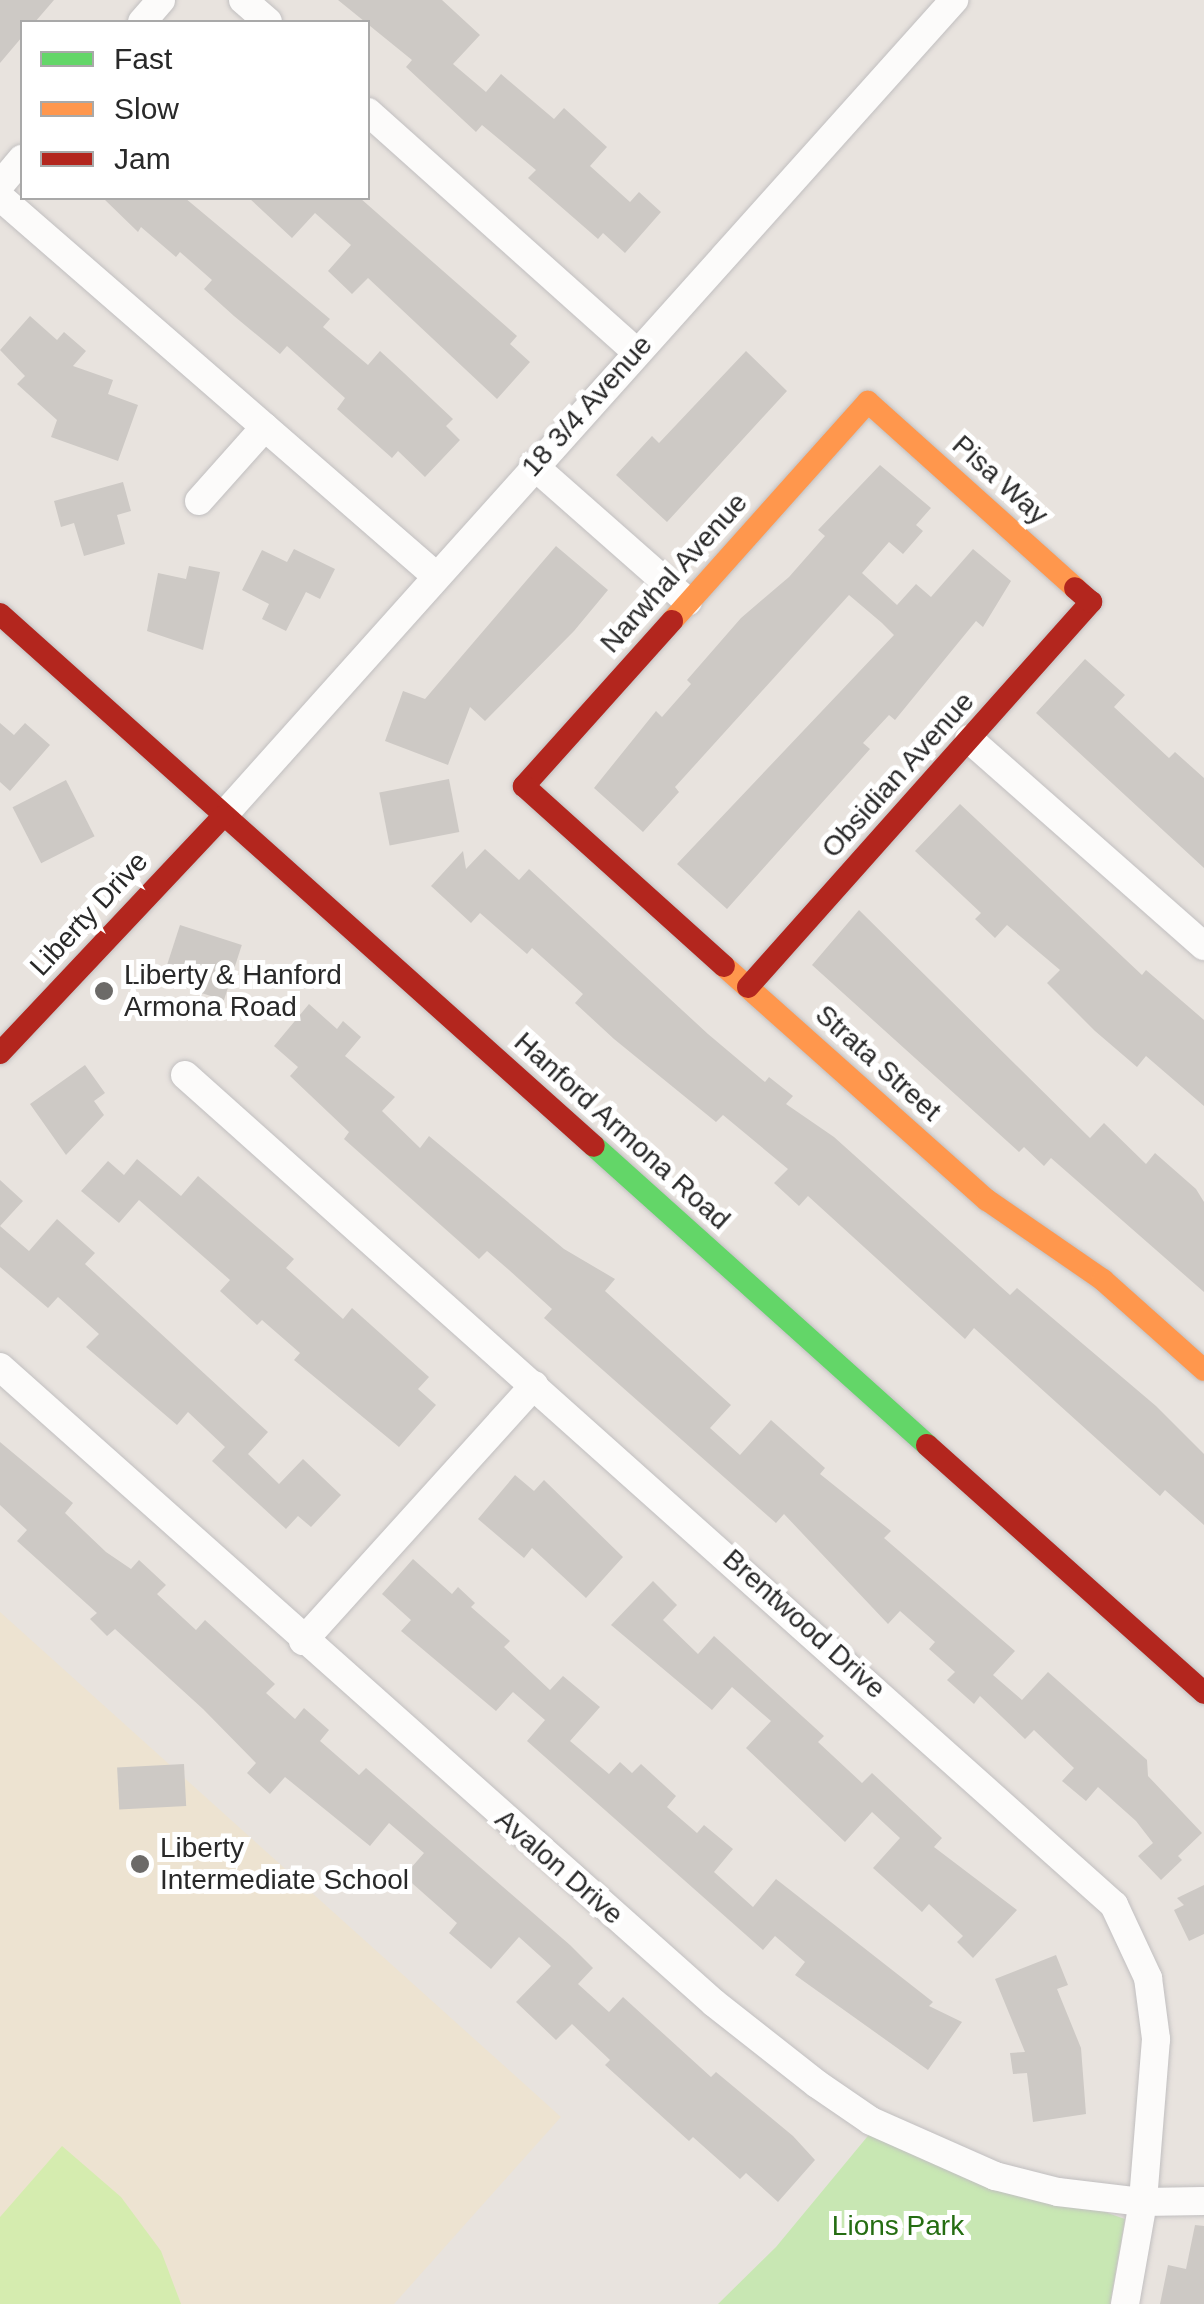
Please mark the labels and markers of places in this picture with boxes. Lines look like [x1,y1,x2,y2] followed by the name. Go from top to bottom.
[124,958,342,1024] place label: Liberty & Hanford Armona Road
[93,980,115,1002] marker: Liberty & Hanford Armona Road
[160,1831,409,1897] place label: Liberty Intermediate School
[129,1853,151,1875] marker: Liberty Intermediate School

